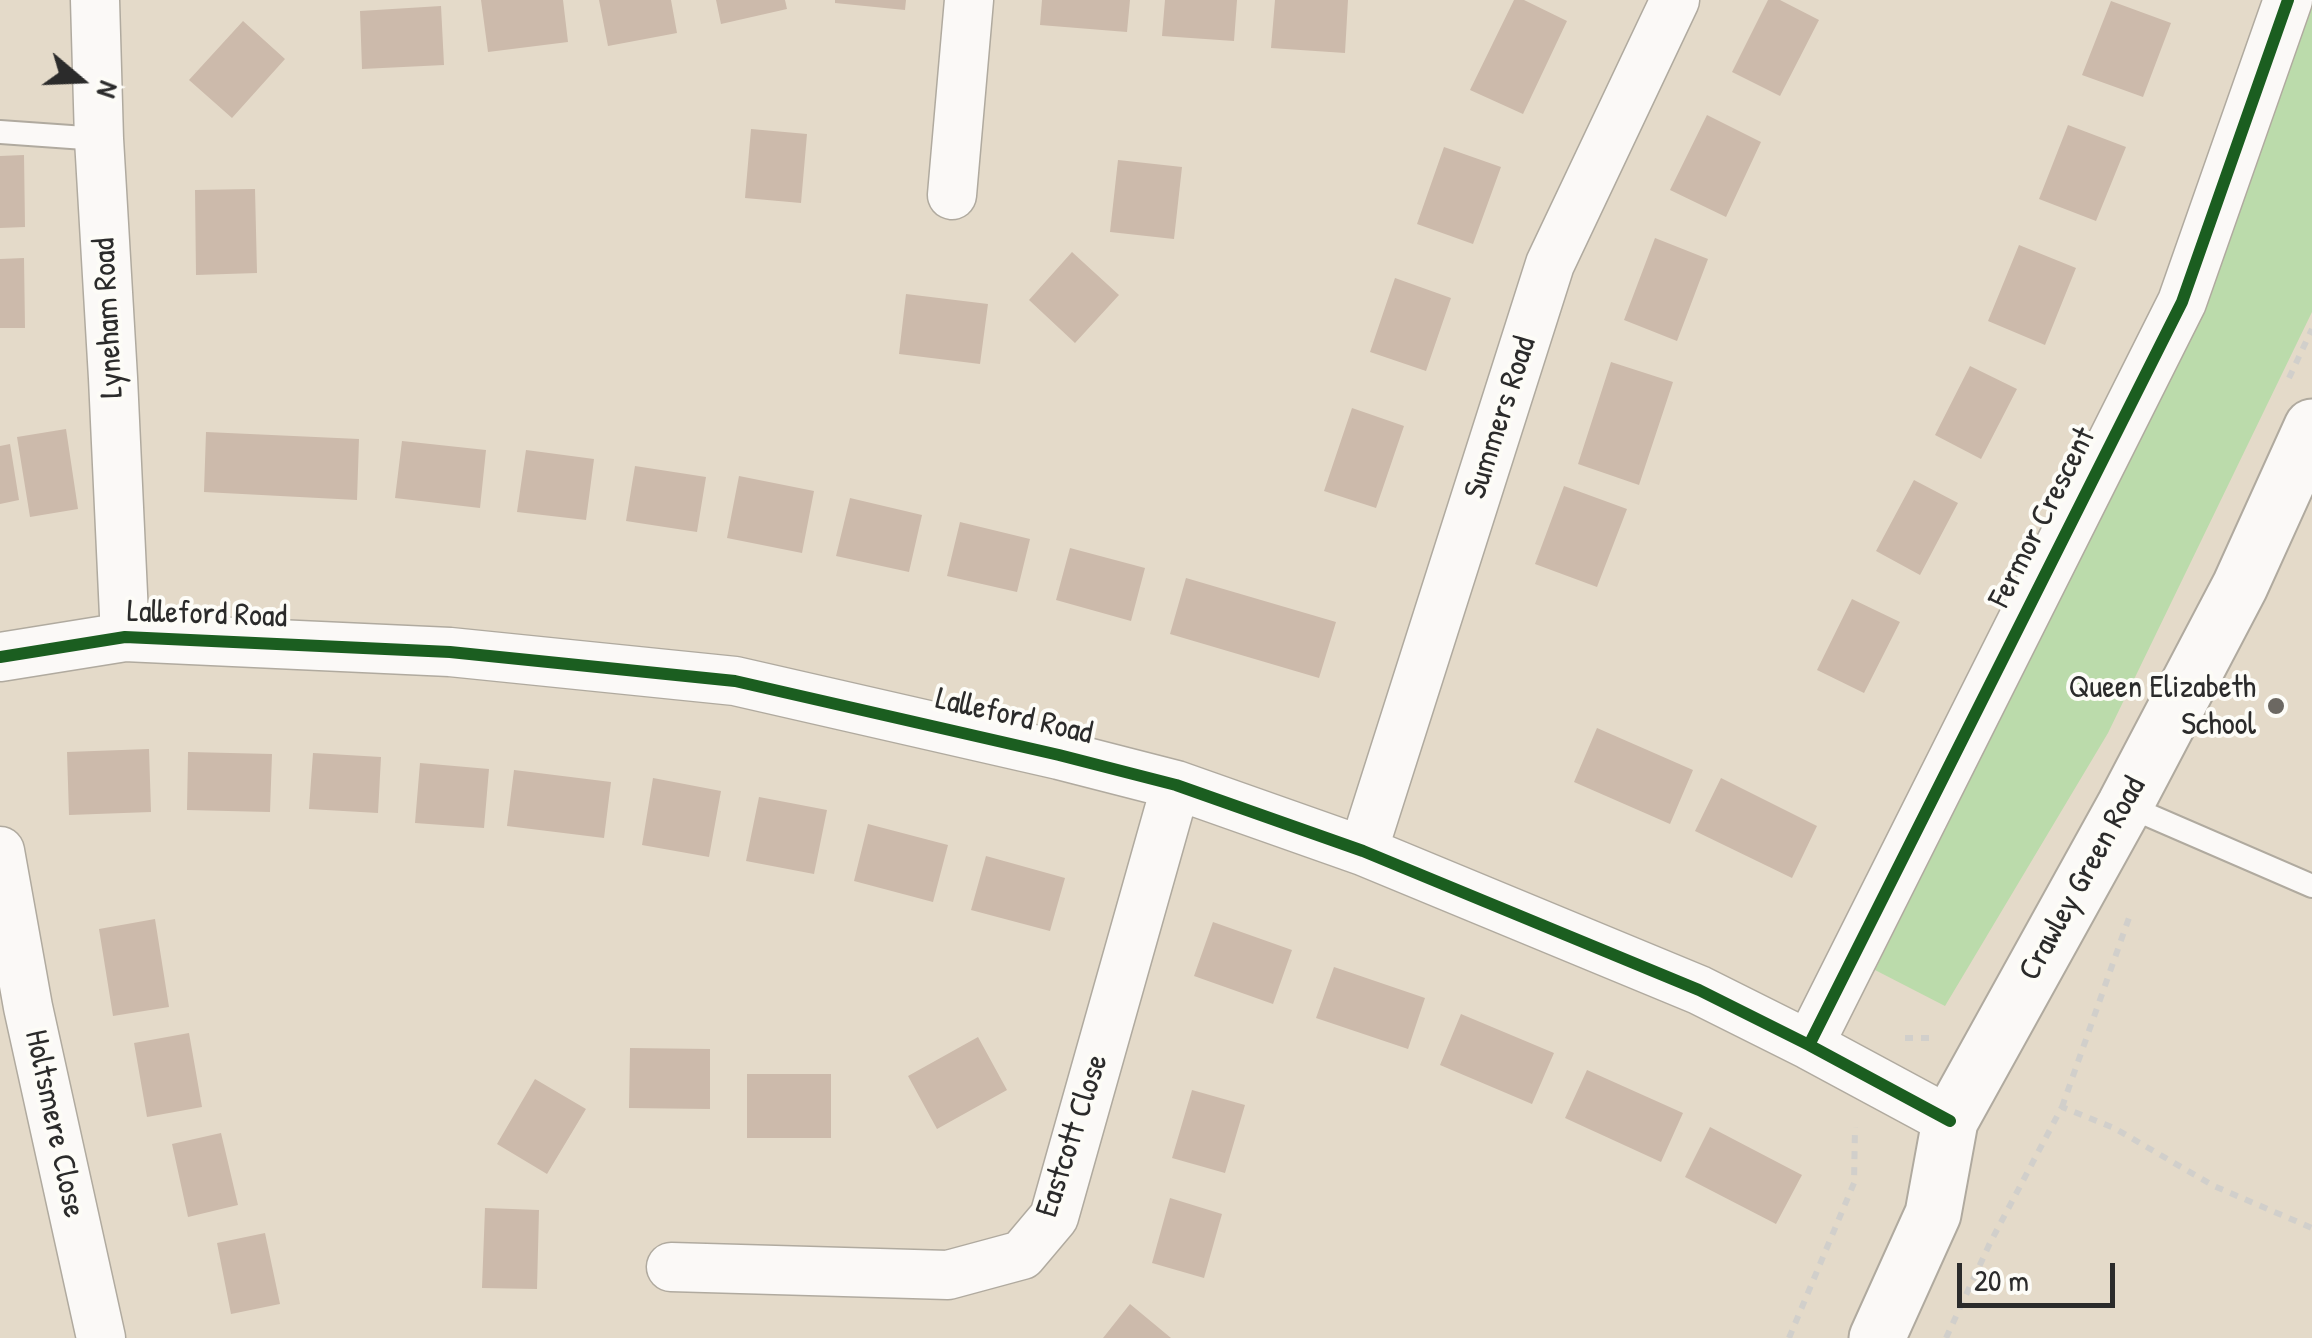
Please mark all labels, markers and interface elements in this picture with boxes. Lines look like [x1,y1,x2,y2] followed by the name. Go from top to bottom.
[30,30,130,130] north arrow
[88,77,129,103] text: N
[86,237,132,399] street label: Lyneham Road
[1457,332,1545,504] street label: Summers Road
[1981,422,2105,614] street label: Fermor Crescent
[126,593,288,637] street label: Lalleford Road
[2069,669,2256,744] place label: Queen Elizabeth School
[932,680,1096,754] street label: Lalleford Road
[2265,695,2287,717] marker: Queen Elizabeth School
[2011,771,2155,987] street label: Crawley Green Road
[15,1027,93,1221] street label: Holtsmere Close
[1029,1050,1117,1222] street label: Eastcott Close
[1962,1243,2120,1305] scale bar
[1974,1260,2029,1300] text: 20 m

